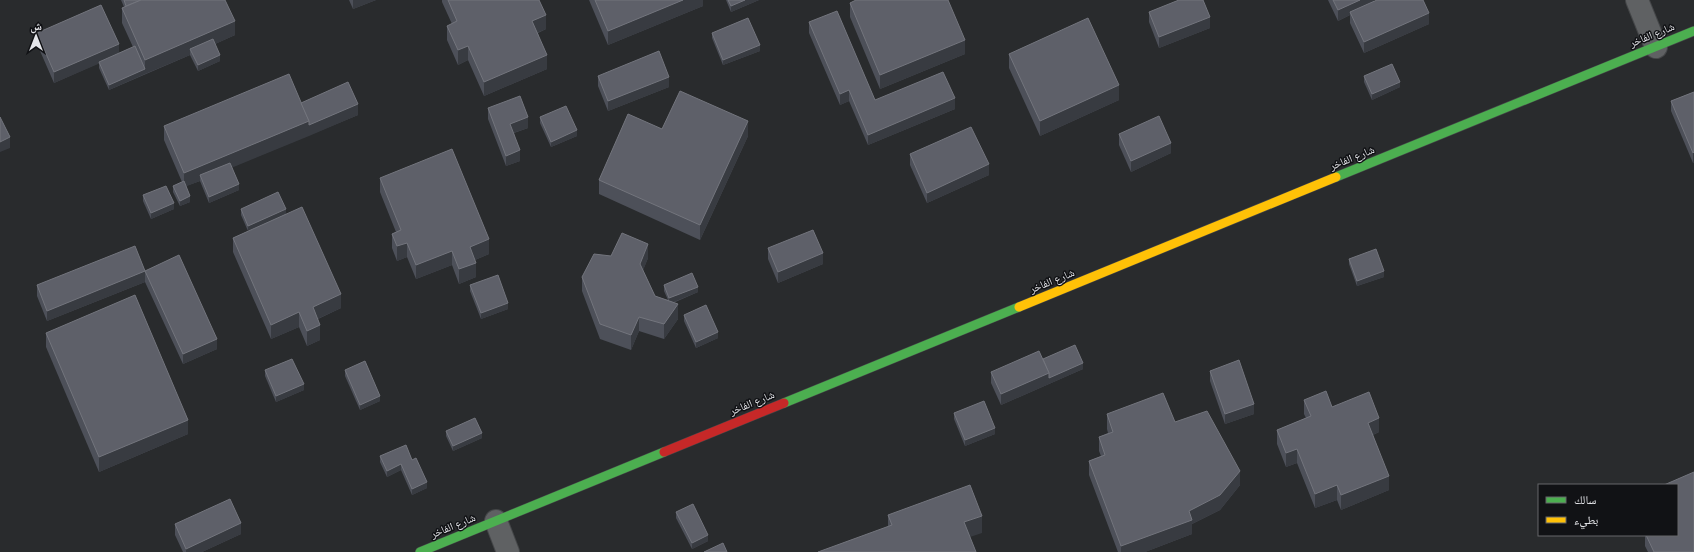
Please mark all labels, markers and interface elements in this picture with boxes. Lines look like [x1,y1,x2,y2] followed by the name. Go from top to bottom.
[16,16,56,56] north arrow
[30,20,42,34] text: ش
[1627,20,1676,50] street label: شارع الفاخر
[1327,143,1376,173] street label: شارع الفاخر
[1027,266,1076,296] street label: شارع الفاخر
[727,388,776,418] street label: شارع الفاخر
[1538,484,1678,536] legend
[1574,493,1596,507] text: سالك
[428,511,477,541] street label: شارع الفاخر
[1574,513,1598,530] text: بطيء

